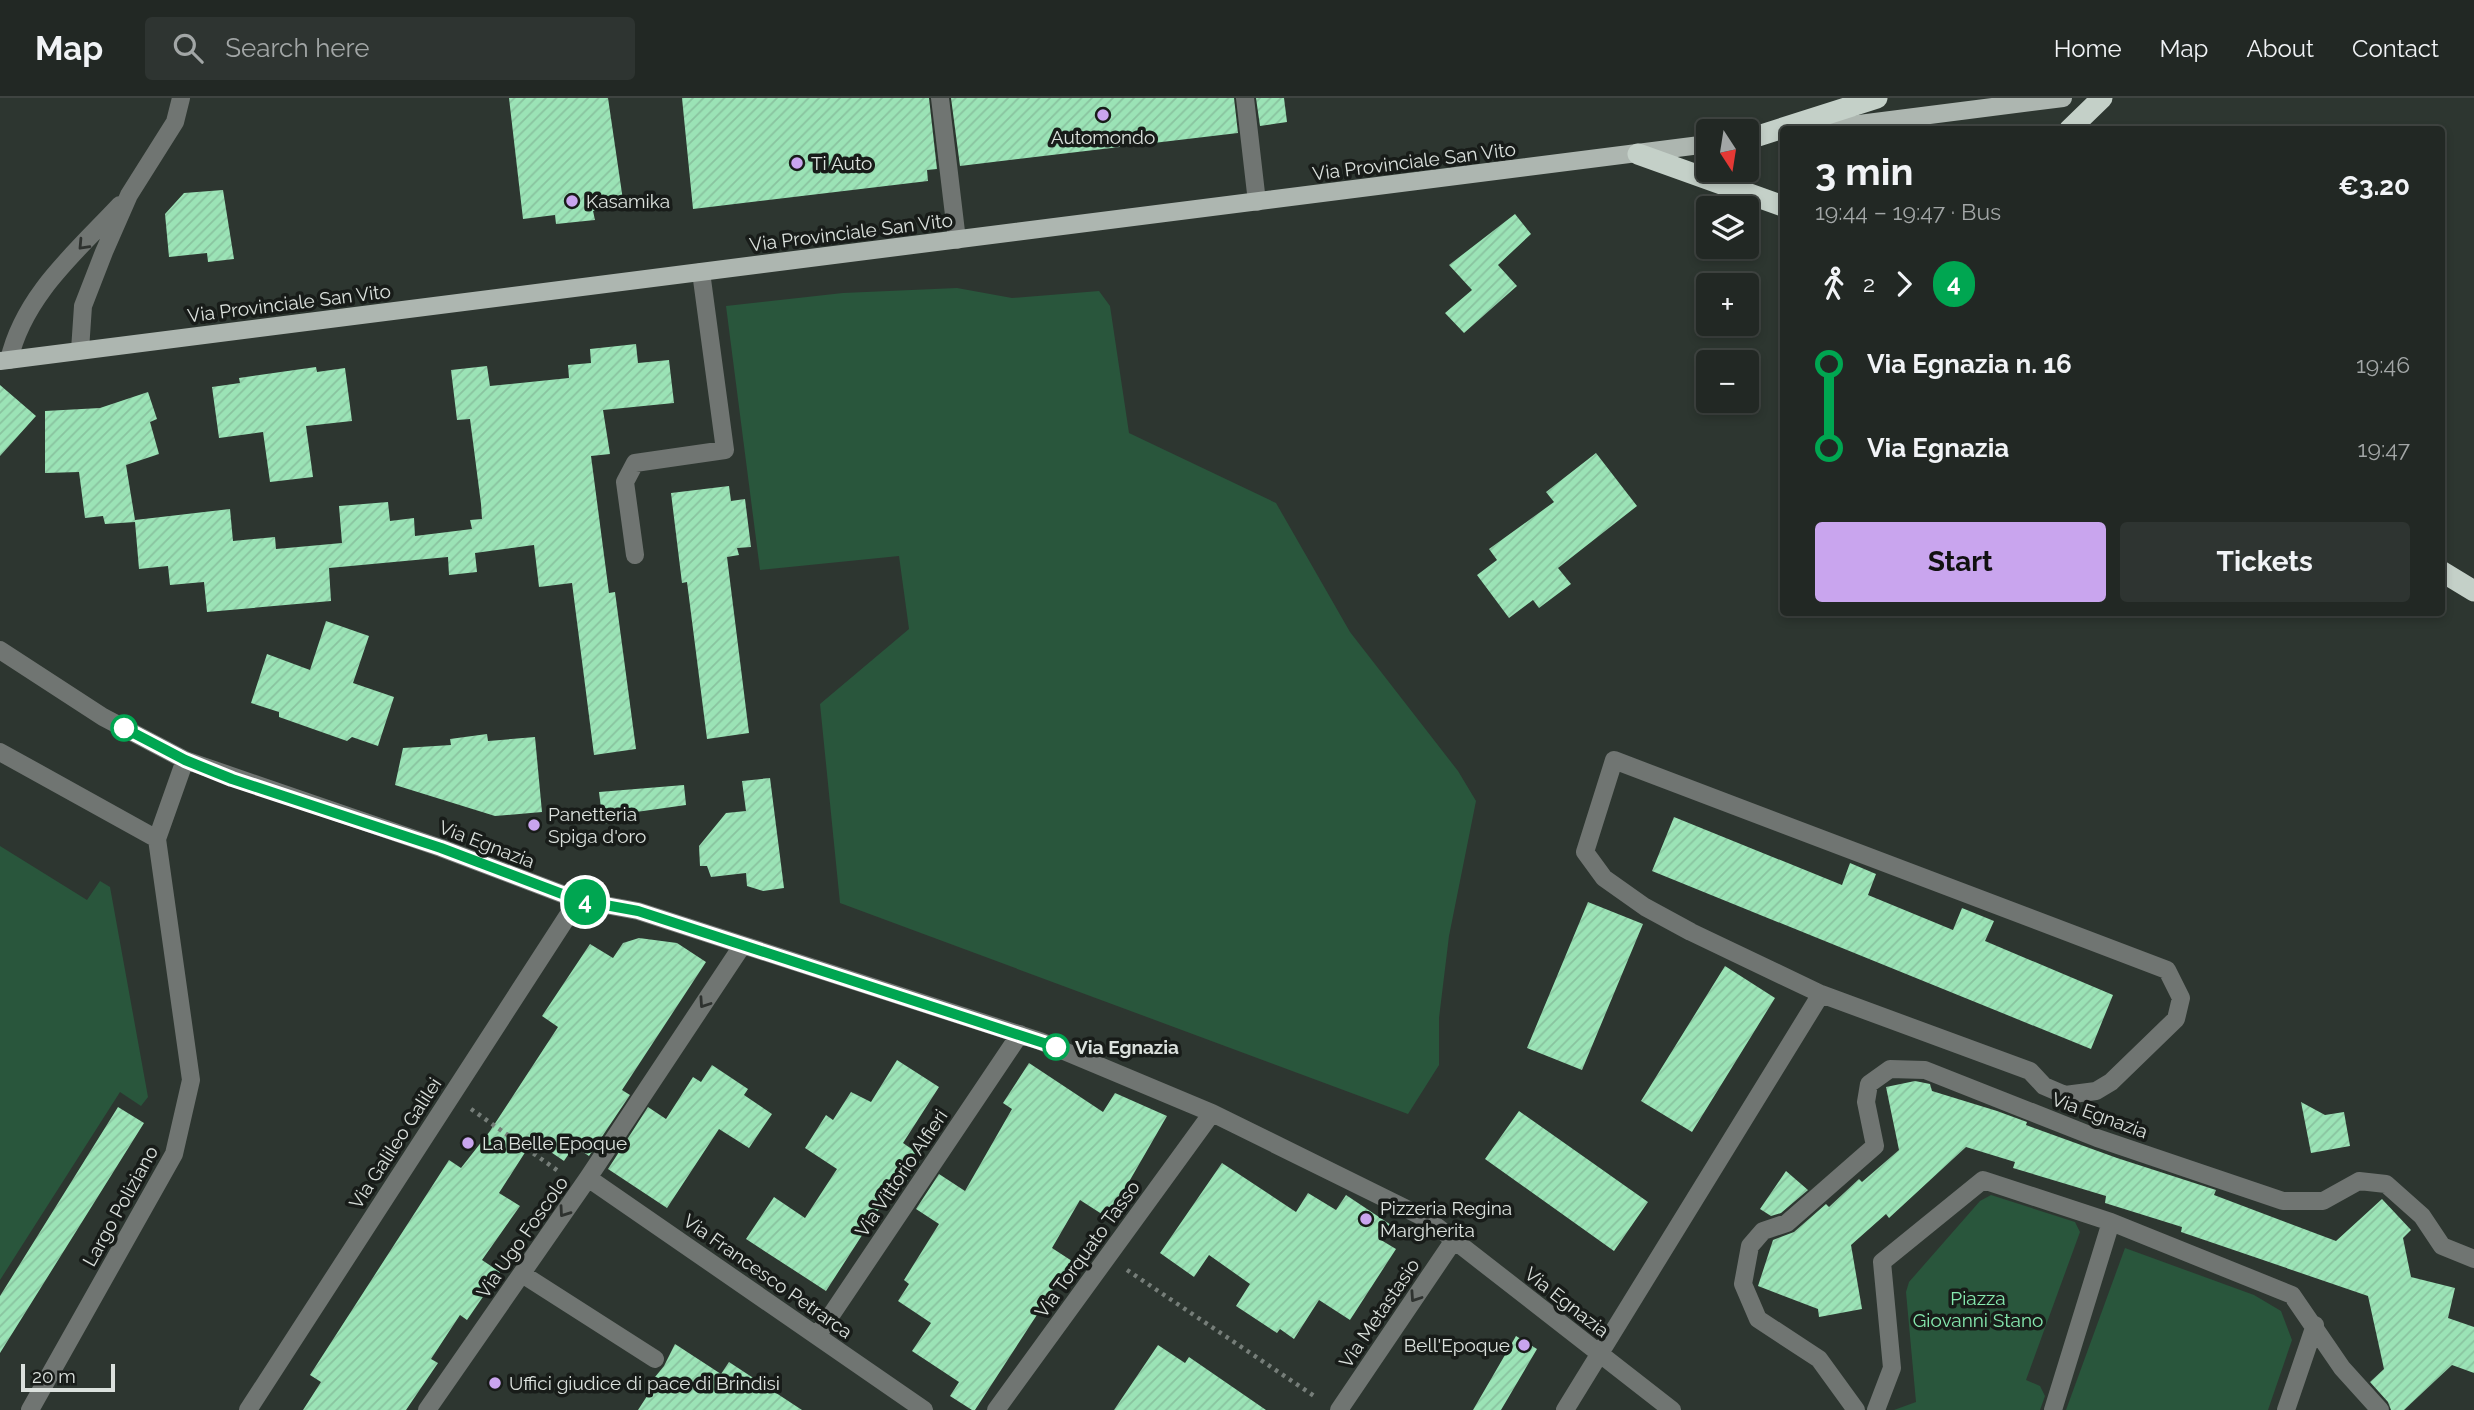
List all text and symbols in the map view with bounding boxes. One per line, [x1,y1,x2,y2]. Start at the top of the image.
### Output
search box [145,17,635,80]
text: Map [35,29,103,68]
icon: search [169,29,207,67]
text: Search here [225,33,370,63]
text: Home [2054,34,2122,63]
text: Map [2160,34,2208,63]
text: About [2246,34,2314,63]
text: Contact [2352,34,2439,63]
marker: Automondo [1095,107,1111,123]
north arrow [1696,119,1759,182]
map controls [1696,119,1759,413]
place label: Automondo [1051,126,1155,148]
street label: Via Provinciale San Vito [1311,138,1517,184]
text: 3 min [1815,149,1913,194]
place label: Ti Auto [811,152,872,174]
marker: Ti Auto [789,155,805,171]
text: €3.20 [2338,171,2410,201]
place label: Kasamika [586,190,670,212]
marker: Kasamika [564,193,580,209]
button: layers [1696,196,1759,259]
text: 19:44 – 19:47 · Bus [1815,198,2001,225]
street label: Via Provinciale San Vito [748,209,954,255]
one-way arrow [78,237,91,250]
icon: walk [1815,265,1853,303]
icon: forward [1885,265,1923,303]
text: 4 [1947,269,1961,298]
text: 2 [1863,270,1875,297]
button: + [1696,273,1759,336]
street label: Via Provinciale San Vito [186,280,392,326]
text: Via Egnazia n. 16 [1867,349,2072,379]
button: − [1696,350,1759,413]
text: 19:46 [2356,351,2410,378]
text: Via Egnazia [1867,433,2009,463]
text: 19:47 [2358,435,2410,462]
button: Start [1815,522,2106,602]
button: Tickets [2120,522,2410,602]
unlabelled marker [111,715,137,741]
place label: Panetteria Spiga d'oro [548,803,646,847]
street label: Via Egnazia [436,816,538,872]
marker: Panetteria Spiga d'oro [526,817,542,833]
line badge: 4 [562,879,608,925]
text: 4 [578,887,592,916]
one-way arrow [700,995,713,1008]
marker: Via Egnazia [1043,1034,1069,1060]
place label: Via Egnazia [1075,1036,1179,1058]
street label: Via Galileo Galilei [344,1073,446,1213]
street label: Via Egnazia [2049,1087,2151,1143]
street label: Via Vittorio Alfieri [850,1105,952,1241]
place label: La Belle Epoque [482,1132,627,1154]
marker: La Belle Epoque [460,1135,476,1151]
street label: Largo Poliziano [78,1142,162,1270]
street label: Via Ugo Foscolo [472,1172,572,1302]
street label: Via Torquato Tasso [1030,1176,1144,1322]
place label: Pizzeria Regina Margherita [1380,1197,1512,1241]
one-way arrow [560,1204,572,1217]
street label: Via Francesco Petrarca [679,1209,857,1343]
marker: Pizzeria Regina Margherita [1358,1211,1374,1227]
street label: Via Metastasio [1334,1254,1424,1372]
street label: Via Egnazia [1521,1262,1613,1342]
park label: Piazza Giovanni Stano [1913,1287,2043,1331]
one-way arrow [1411,1289,1424,1302]
place label: Bell'Epoque [1404,1334,1510,1356]
marker: Bell'Epoque [1516,1337,1532,1353]
scale bar [21,1361,116,1393]
text: 20 m [32,1365,76,1387]
place label: Uffici giudice di pace di Brindisi [509,1372,780,1394]
marker: Uffici giudice di pace di Brindisi [487,1375,503,1391]

